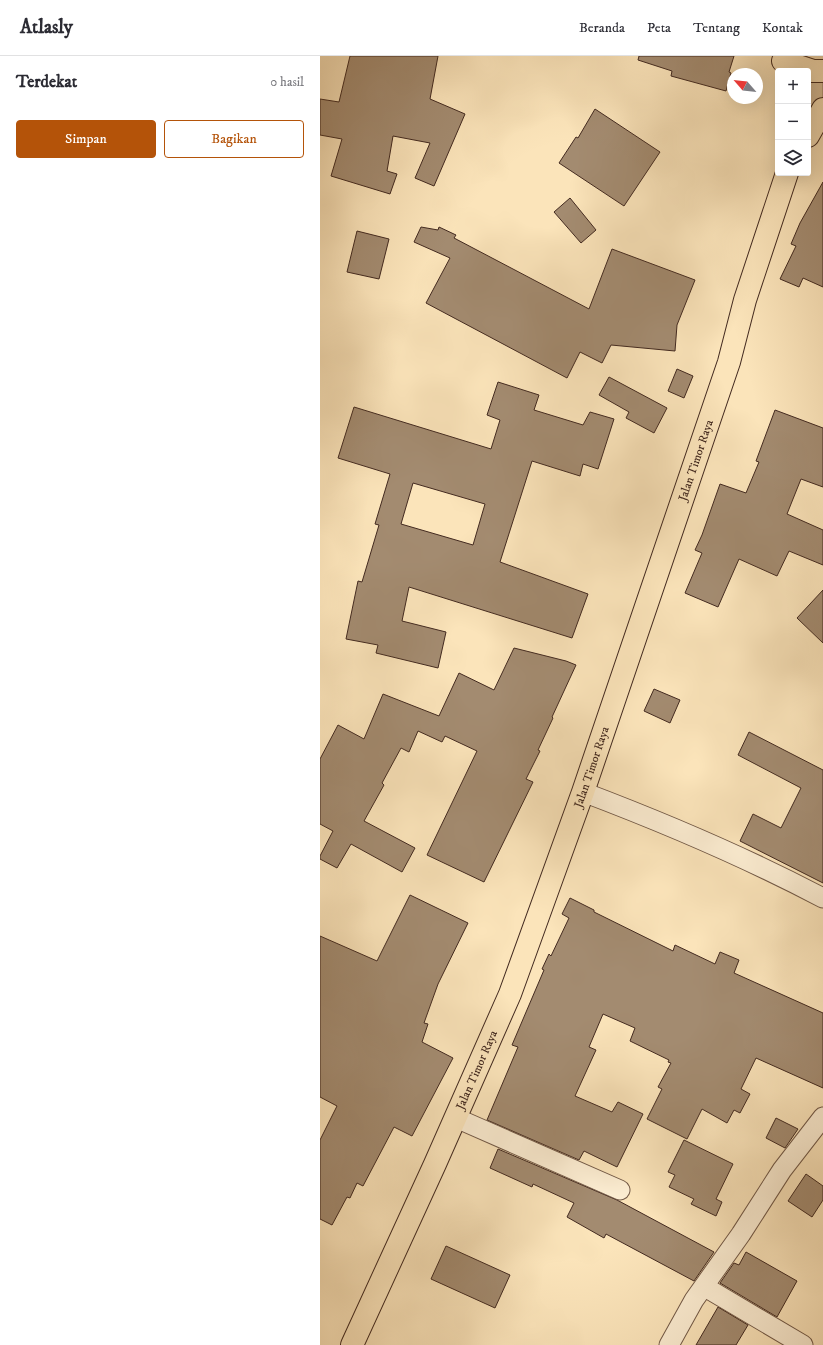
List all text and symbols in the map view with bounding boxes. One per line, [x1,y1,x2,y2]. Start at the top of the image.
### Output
text: Atlasly [20,16,73,39]
text: Beranda [579,19,625,37]
text: Peta [647,19,671,37]
text: Tentang [693,19,740,37]
text: Kontak [762,19,803,37]
north arrow [727,68,763,104]
map controls [775,68,811,176]
button: + [775,68,811,104]
text: Terdekat [16,71,77,93]
text: 0 hasil [270,74,304,90]
button: − [775,104,811,140]
button: Simpan [16,120,156,158]
button: Bagikan [164,120,304,158]
button: layers [775,140,811,176]
street label: Jalan Timor Raya [675,417,717,504]
street label: Jalan Timor Raya [571,724,613,811]
street label: Jalan Timor Raya [453,1027,501,1113]

